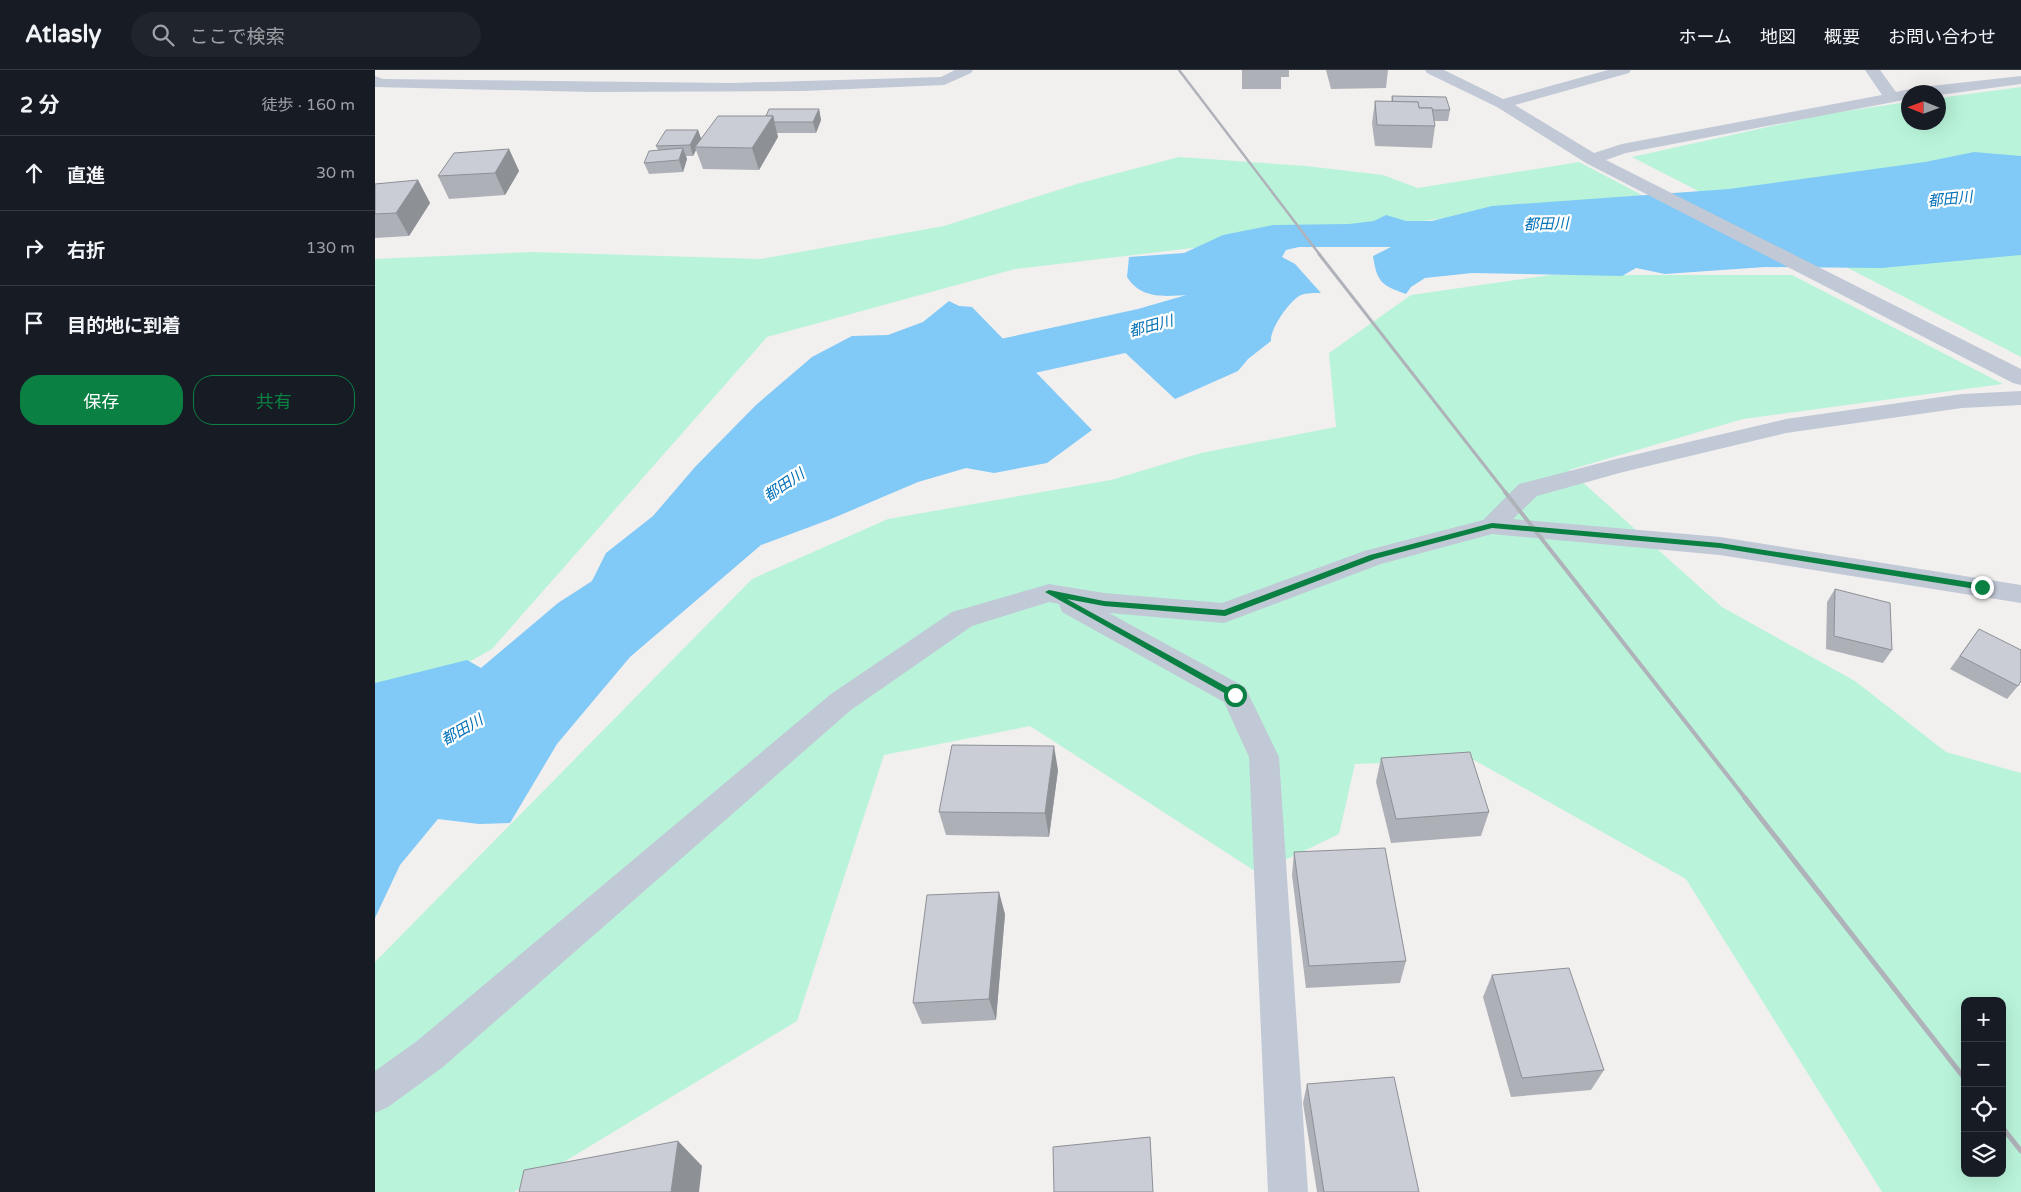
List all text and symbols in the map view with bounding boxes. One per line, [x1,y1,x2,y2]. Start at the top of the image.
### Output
search box [131,12,481,57]
text: Atlasly [25,20,101,49]
icon: search [149,21,177,49]
text: ここで検索 [189,26,284,48]
text: ホーム [1679,26,1732,48]
text: 地図 [1760,26,1796,48]
text: 概要 [1824,26,1860,48]
text: お問い合わせ [1888,26,1996,48]
north arrow [1901,85,1946,130]
text: 2 分 [20,93,60,118]
text: 徒歩 · 160 m [262,95,355,115]
icon: ahead [20,159,48,187]
text: 30 m [316,163,355,183]
text: 直進 [67,165,105,187]
water label: 都田川 [1927,187,1975,210]
water label: 都田川 [1523,214,1571,234]
icon: right [20,234,48,262]
text: 130 m [306,238,355,258]
text: 右折 [67,240,105,262]
icon: arrive [20,309,48,337]
water label: 都田川 [1127,311,1177,341]
text: 目的地に到着 [67,315,181,337]
button: 保存 [20,375,183,425]
button: 共有 [193,375,355,425]
water label: 都田川 [760,464,809,505]
route end [1971,576,1994,599]
route start [1224,684,1247,707]
water label: 都田川 [438,710,488,749]
map controls [1961,997,2006,1177]
button: + [1961,997,2006,1042]
button: − [1961,1042,2006,1087]
button: locate [1961,1087,2006,1132]
button: layers [1961,1132,2006,1177]

